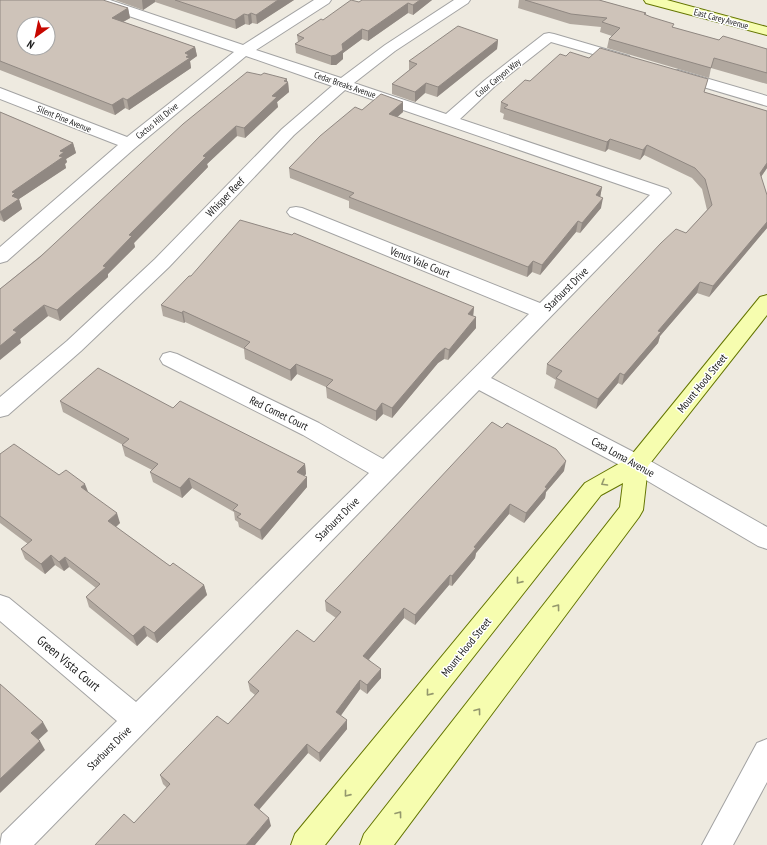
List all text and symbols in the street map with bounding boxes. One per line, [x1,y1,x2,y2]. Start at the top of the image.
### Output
street label: East Carey Avenue [693,6,750,31]
north arrow [16,16,56,56]
text: N [24,37,37,52]
street label: Color Canyon Way [473,56,523,99]
street label: Cedar Breaks Avenue [313,69,378,100]
street label: Cactus Hill Drive [133,100,180,141]
street label: Silent Pine Avenue [35,103,93,135]
street label: Whisper Reef [203,173,248,220]
street label: Venus Vale Court [387,243,452,280]
street label: Starburst Drive [541,264,591,314]
street label: Mount Hood Street [674,351,730,415]
street label: Red Comet Court [247,393,311,433]
street label: Casa Loma Avenue [589,434,657,480]
one-way arrow [601,479,608,486]
street label: Starburst Drive [312,494,362,544]
one-way arrow [517,576,524,583]
one-way arrow [552,605,559,612]
street label: Mount Hood Street [438,615,494,679]
street label: Green Vista Court [33,632,104,695]
one-way arrow [426,688,433,696]
one-way arrow [473,708,480,715]
street label: Starburst Drive [84,723,134,773]
one-way arrow [345,790,352,797]
one-way arrow [394,811,402,818]

